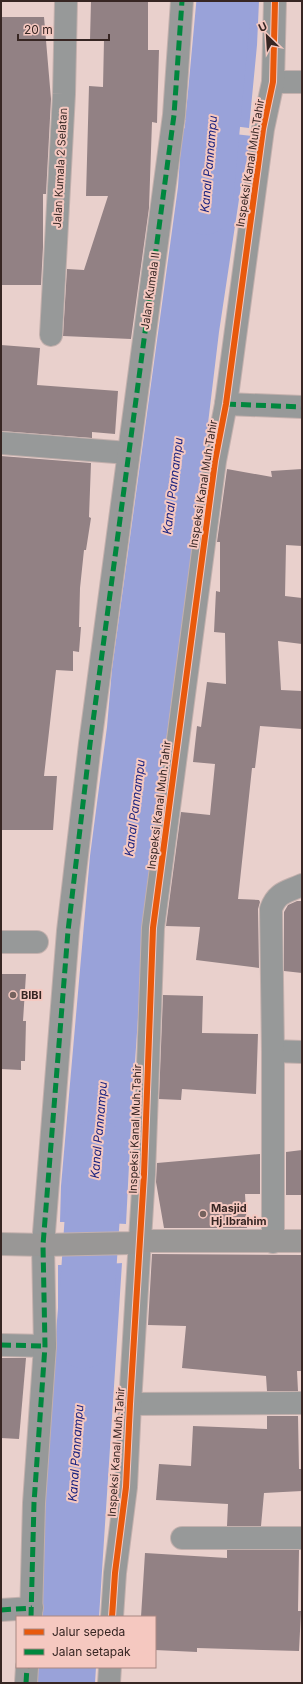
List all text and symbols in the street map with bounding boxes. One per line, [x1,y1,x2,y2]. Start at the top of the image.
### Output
scale bar [18,16,109,42]
north arrow [247,16,287,56]
text: U [256,19,269,35]
text: 20 m [24,22,53,37]
street label: Inspeksi Kanal Muh.Tahir [233,98,267,228]
street label: Jalan Kumala 2 Selatan [50,107,70,229]
water label: Kanal Pannampu [197,115,220,213]
street label: Jalan Kumala II [138,251,162,331]
street label: Inspeksi Kanal Muh.Tahir [186,419,220,549]
water label: Kanal Pannampu [159,437,186,535]
street label: Inspeksi Kanal Muh.Tahir [144,740,174,870]
water label: Kanal Pannampu [121,759,148,857]
place label: BIBI [21,988,42,1002]
marker: BIBI [8,990,18,1000]
street label: Inspeksi Kanal Muh.Tahir [126,1064,144,1194]
water label: Kanal Pannampu [87,1081,110,1179]
place label: Masjid Hj.Ibrahim [211,1201,266,1228]
marker: Masjid Hj.Ibrahim [198,1209,208,1219]
street label: Inspeksi Kanal Muh.Tahir [104,1387,128,1517]
water label: Kanal Pannampu [65,1404,86,1502]
legend [16,1616,156,1668]
text: Jalur sepeda [52,1624,125,1639]
text: Jalan setapak [52,1644,131,1659]

